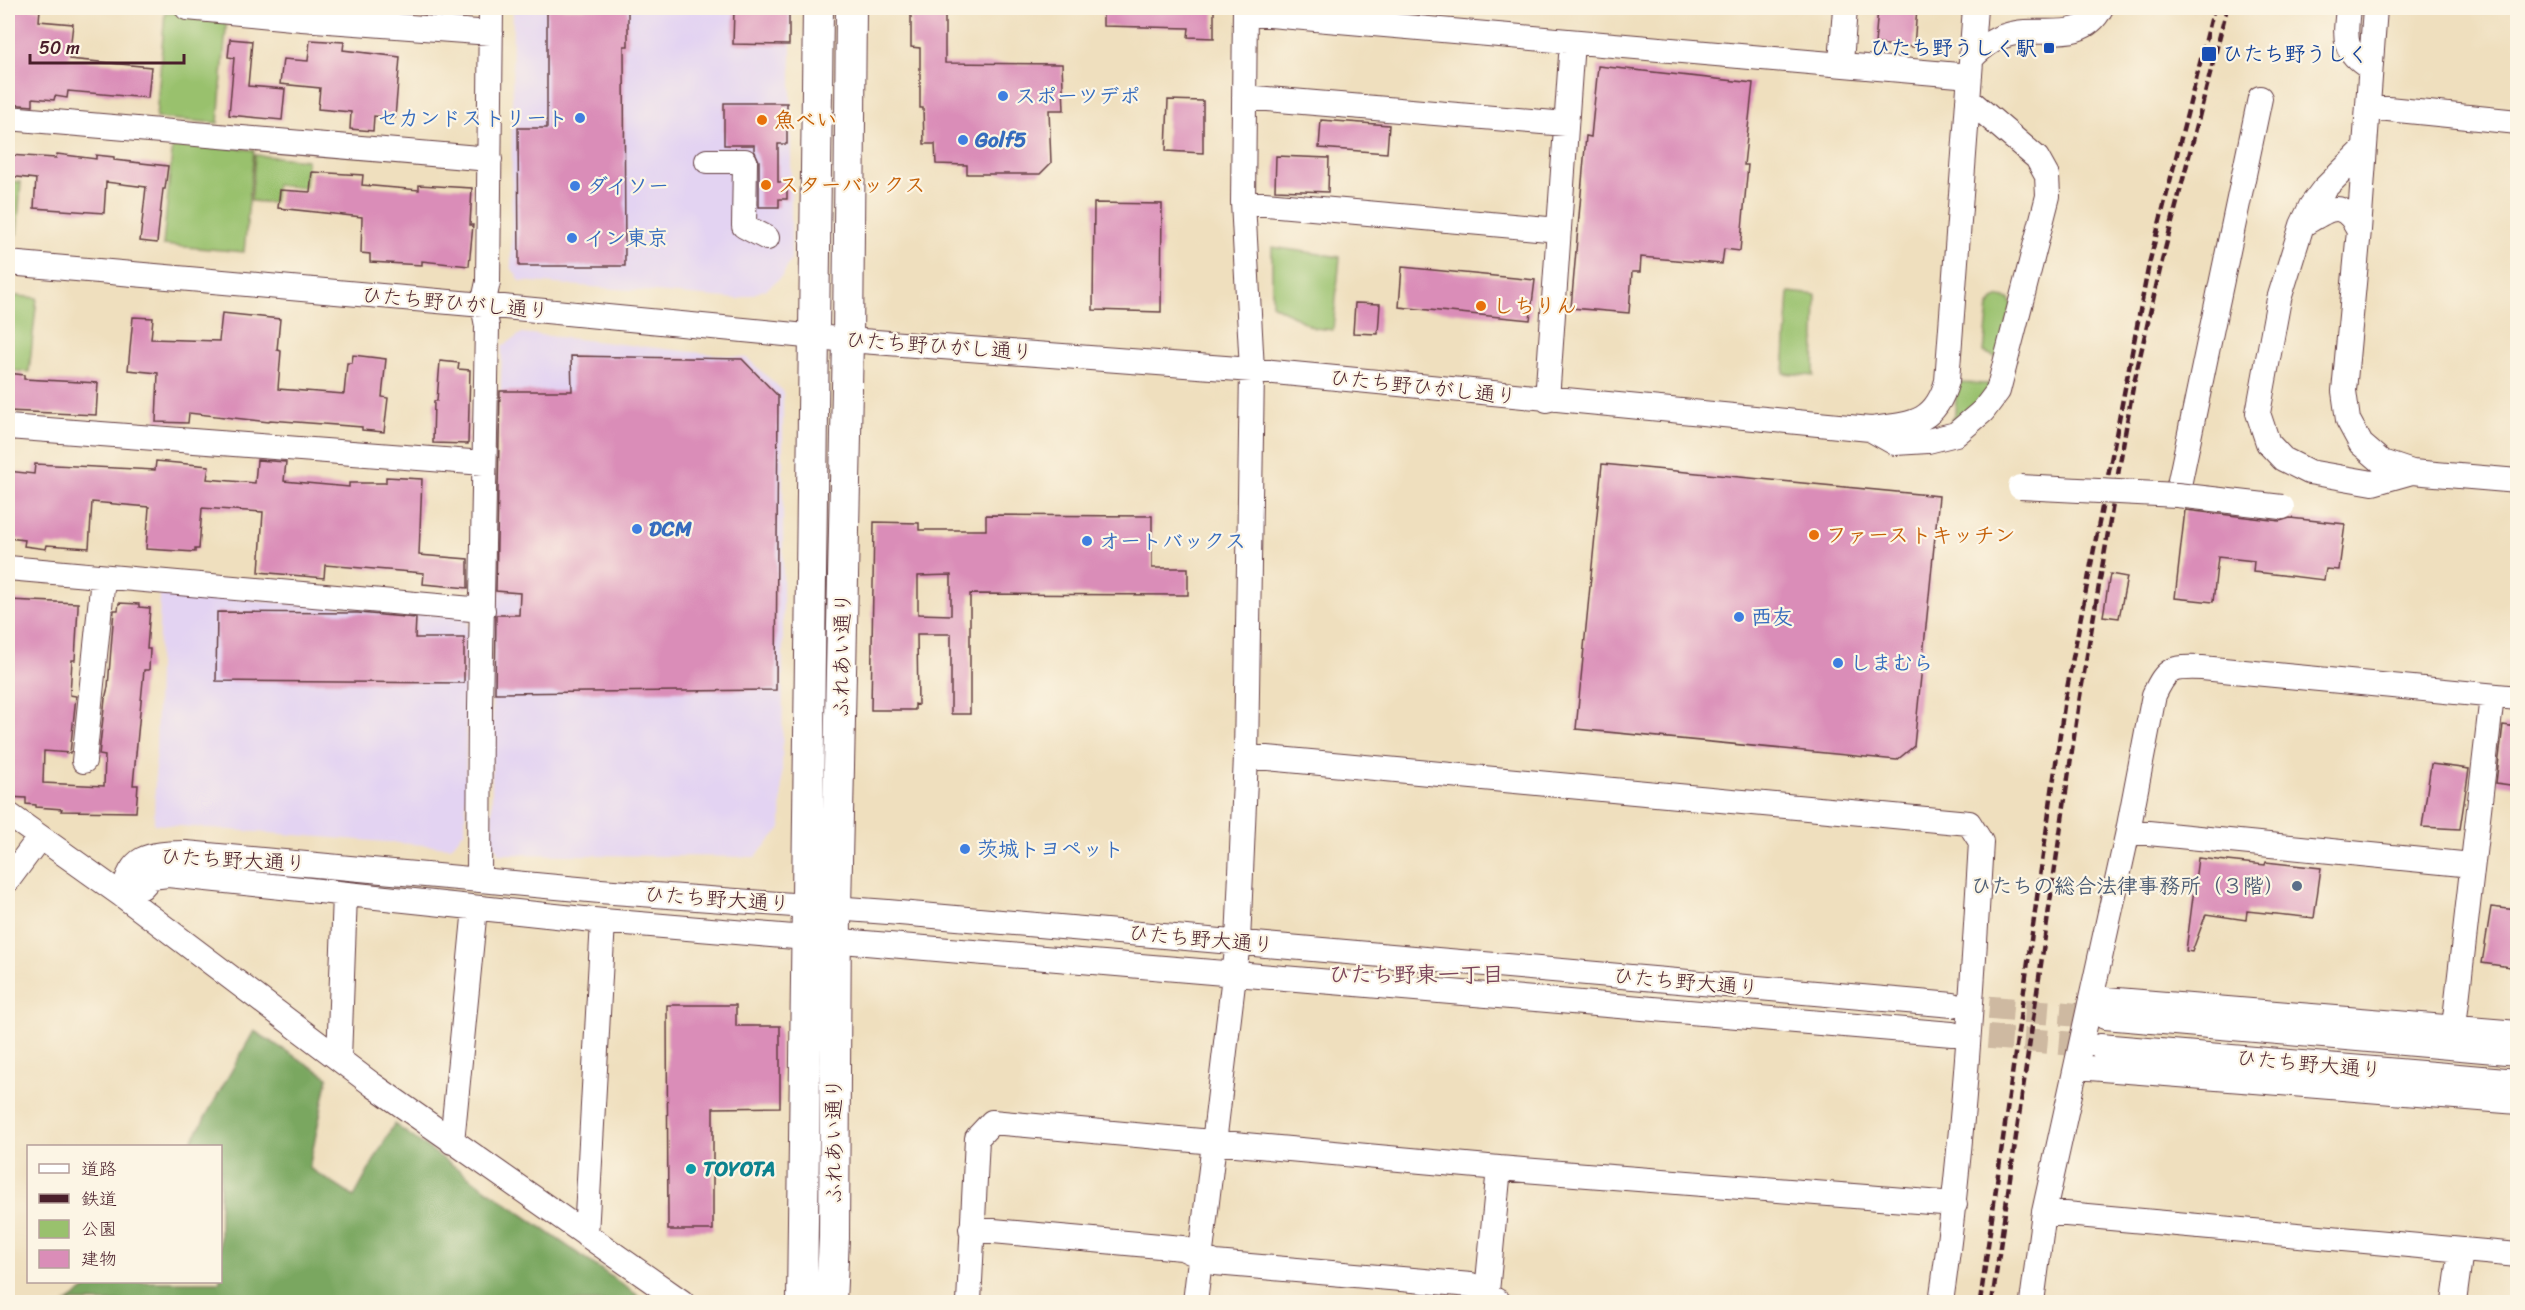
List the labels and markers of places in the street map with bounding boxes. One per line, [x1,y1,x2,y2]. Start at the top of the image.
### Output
place label: ひたち野うしく駅 [1869,29,2037,67]
place label: ひたち野うしく [2222,35,2369,73]
marker: ひたち野うしく駅 [2042,41,2056,55]
marker: ひたち野うしく [2200,45,2218,63]
place label: スポーツデポ [1015,77,1141,115]
marker: スポーツデポ [996,89,1010,103]
place label: セカンドストリート [377,99,568,137]
place label: 魚べい [774,101,837,139]
marker: セカンドストリート [573,111,587,125]
marker: 魚べい [755,113,769,127]
place label: Golf5 [974,121,1027,159]
marker: Golf5 [956,133,970,147]
place label: スターバックス [778,166,925,204]
place label: ダイソー [587,167,669,205]
marker: スターバックス [759,178,773,192]
marker: ダイソー [568,179,582,193]
place label: イン東京 [584,219,668,257]
marker: イン東京 [565,231,579,245]
place label: しちりん [1493,287,1577,325]
marker: しちりん [1474,299,1488,313]
place label: DCM [649,510,692,548]
place label: ファーストキッチン [1826,516,2015,554]
marker: DCM [630,522,644,536]
place label: オートバックス [1099,522,1246,560]
marker: ファーストキッチン [1807,528,1821,542]
marker: オートバックス [1080,534,1094,548]
place label: 西友 [1751,598,1793,636]
marker: 西友 [1732,610,1746,624]
place label: しまむら [1850,644,1934,682]
marker: しまむら [1831,656,1845,670]
place label: 茨城トヨペット [977,830,1124,868]
marker: 茨城トヨペット [958,842,972,856]
place label: ひたちの総合法律事務所（３階） [1970,867,2285,905]
marker: ひたちの総合法律事務所（３階） [2290,879,2304,893]
place label: TOYOTA [703,1150,775,1188]
marker: TOYOTA [684,1162,698,1176]

